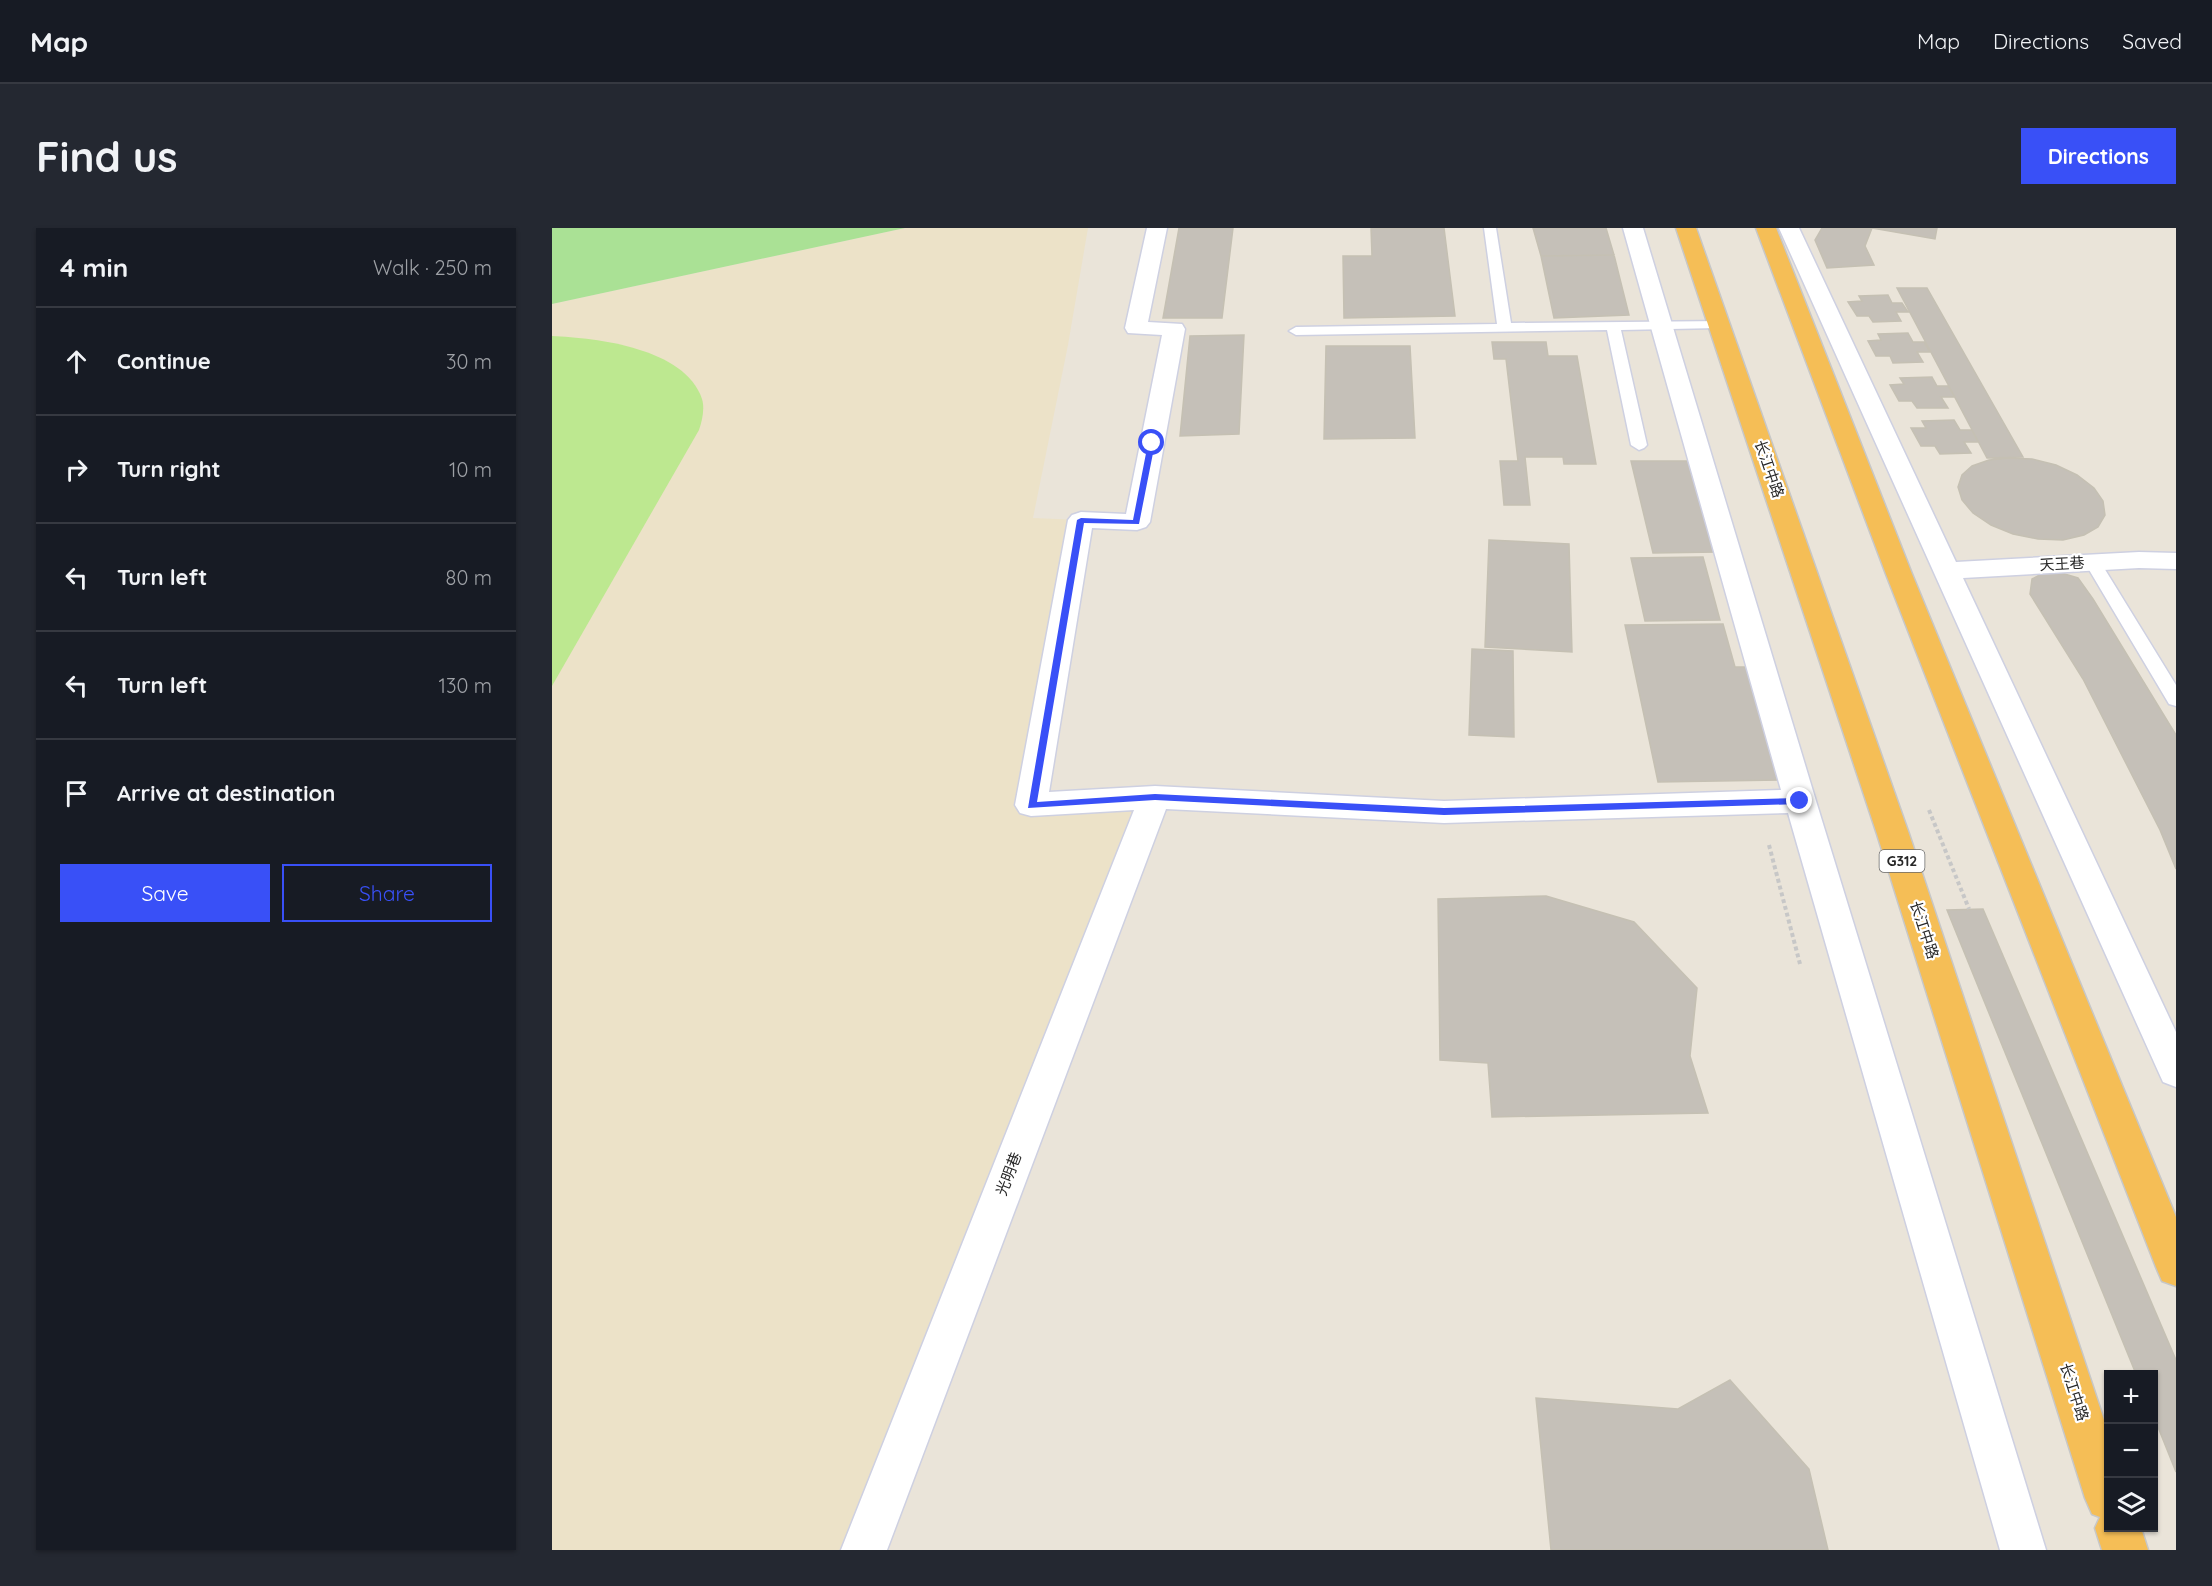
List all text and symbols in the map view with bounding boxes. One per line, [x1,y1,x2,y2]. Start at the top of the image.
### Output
text: Map [30,24,88,59]
text: Map [1917,28,1960,54]
text: Directions [1993,28,2089,54]
text: Saved [2122,28,2182,54]
button: Directions [2021,128,2176,184]
text: Find us [36,130,178,183]
text: 4 min [60,251,128,284]
text: Walk · 250 m [373,255,492,280]
icon: ahead [60,345,93,378]
text: Continue [117,347,211,375]
text: 30 m [446,349,492,374]
route start [1138,429,1164,455]
street label: 长江中路 [1751,437,1788,500]
icon: right [60,453,93,486]
text: Turn right [117,455,221,483]
text: 10 m [449,457,492,482]
street label: 天王巷 [2039,553,2085,574]
icon: left [60,561,93,594]
text: Turn left [117,563,207,591]
text: 80 m [446,565,492,590]
icon: left [60,669,93,702]
text: Turn left [117,671,207,699]
text: 130 m [439,673,492,698]
icon: arrive [60,777,93,810]
text: Arrive at destination [117,779,335,807]
route end [1786,787,1812,813]
road number: G312 [1880,850,1924,872]
button: Save [60,864,270,922]
button: Share [282,864,492,922]
street label: 长江中路 [1906,898,1943,961]
street label: 光明巷 [992,1149,1025,1198]
street label: 长江中路 [2056,1360,2093,1423]
map controls [2104,1370,2158,1532]
button: + [2104,1370,2158,1424]
button: − [2104,1424,2158,1478]
button: layers [2104,1478,2158,1532]

